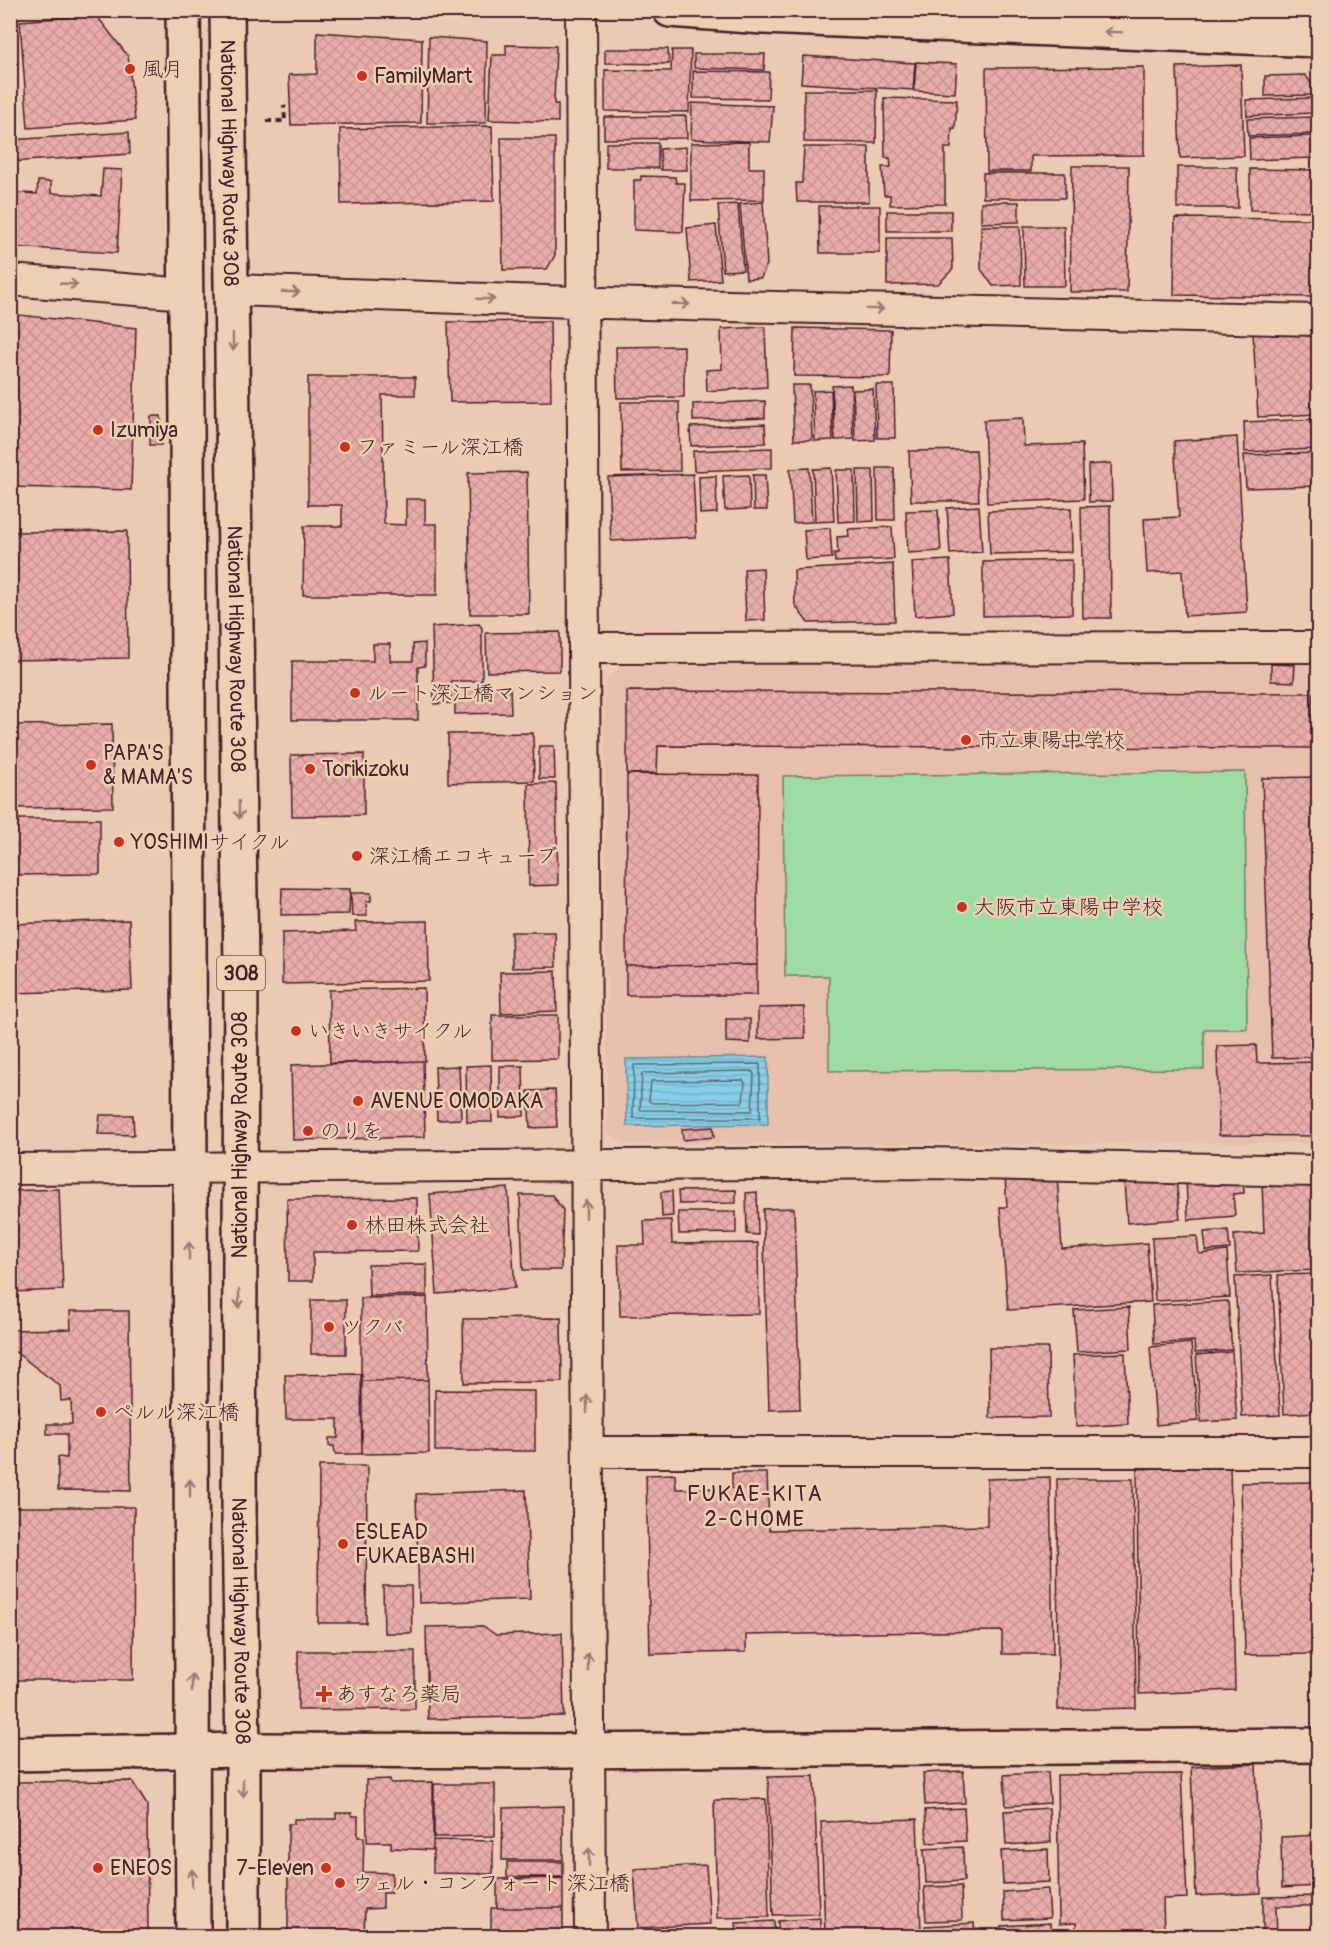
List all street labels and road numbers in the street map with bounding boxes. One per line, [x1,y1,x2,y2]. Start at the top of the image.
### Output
street label: National Highway Route 308 [214,39,245,287]
street label: National Highway Route 308 [221,525,252,773]
road number: 308 [217,956,265,990]
street label: National Highway Route 308 [227,1012,254,1258]
street label: National Highway Route 308 [225,1497,256,1745]

